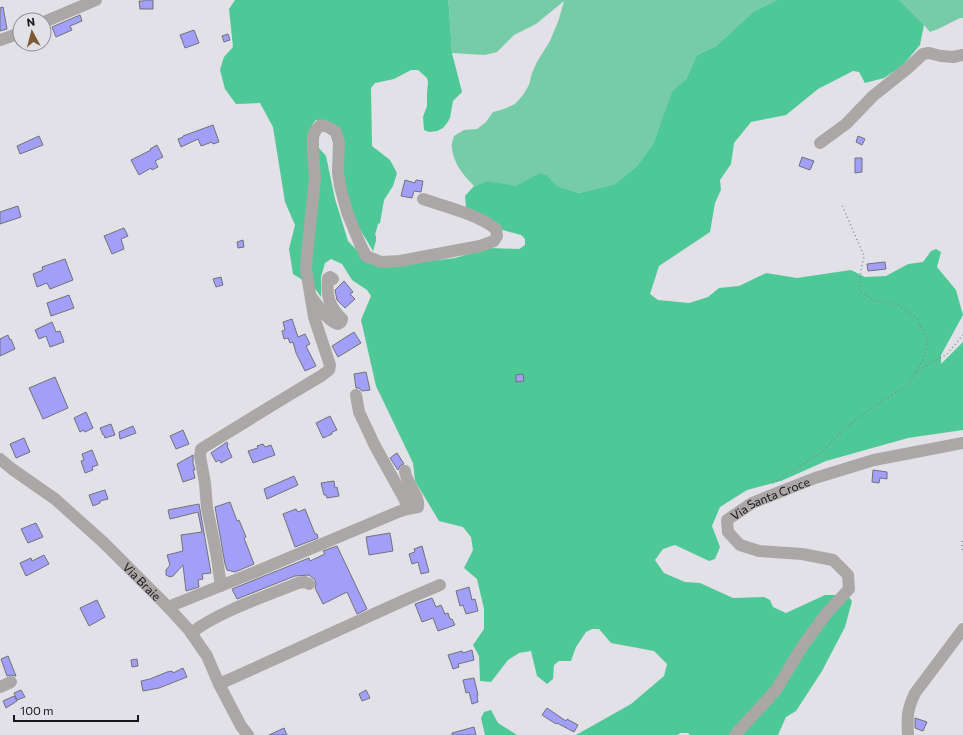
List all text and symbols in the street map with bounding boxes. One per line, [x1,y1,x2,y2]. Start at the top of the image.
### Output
north arrow [12,12,52,52]
text: N [26,15,36,29]
street label: Via Santa Croce [728,474,812,523]
street label: Via Braie [120,559,164,603]
scale bar [14,697,138,723]
text: 100 m [20,703,54,717]

